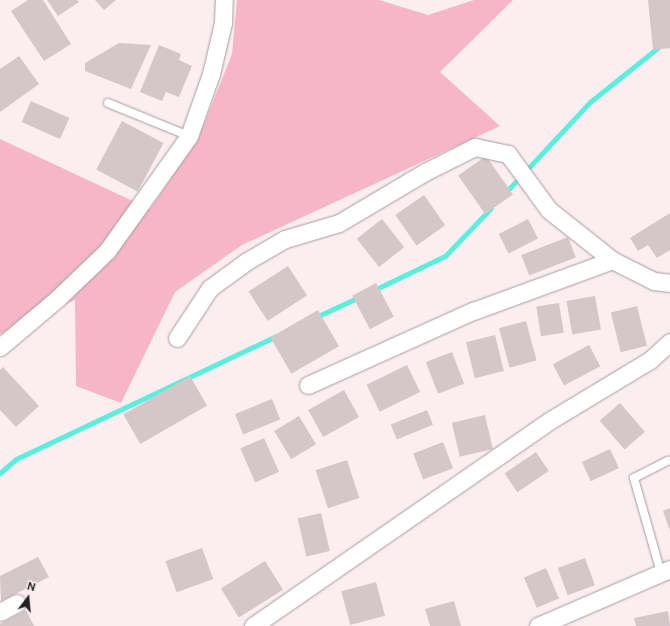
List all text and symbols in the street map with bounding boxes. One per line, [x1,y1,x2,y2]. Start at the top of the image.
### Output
north arrow [8,578,48,618]
text: N [26,580,37,593]

